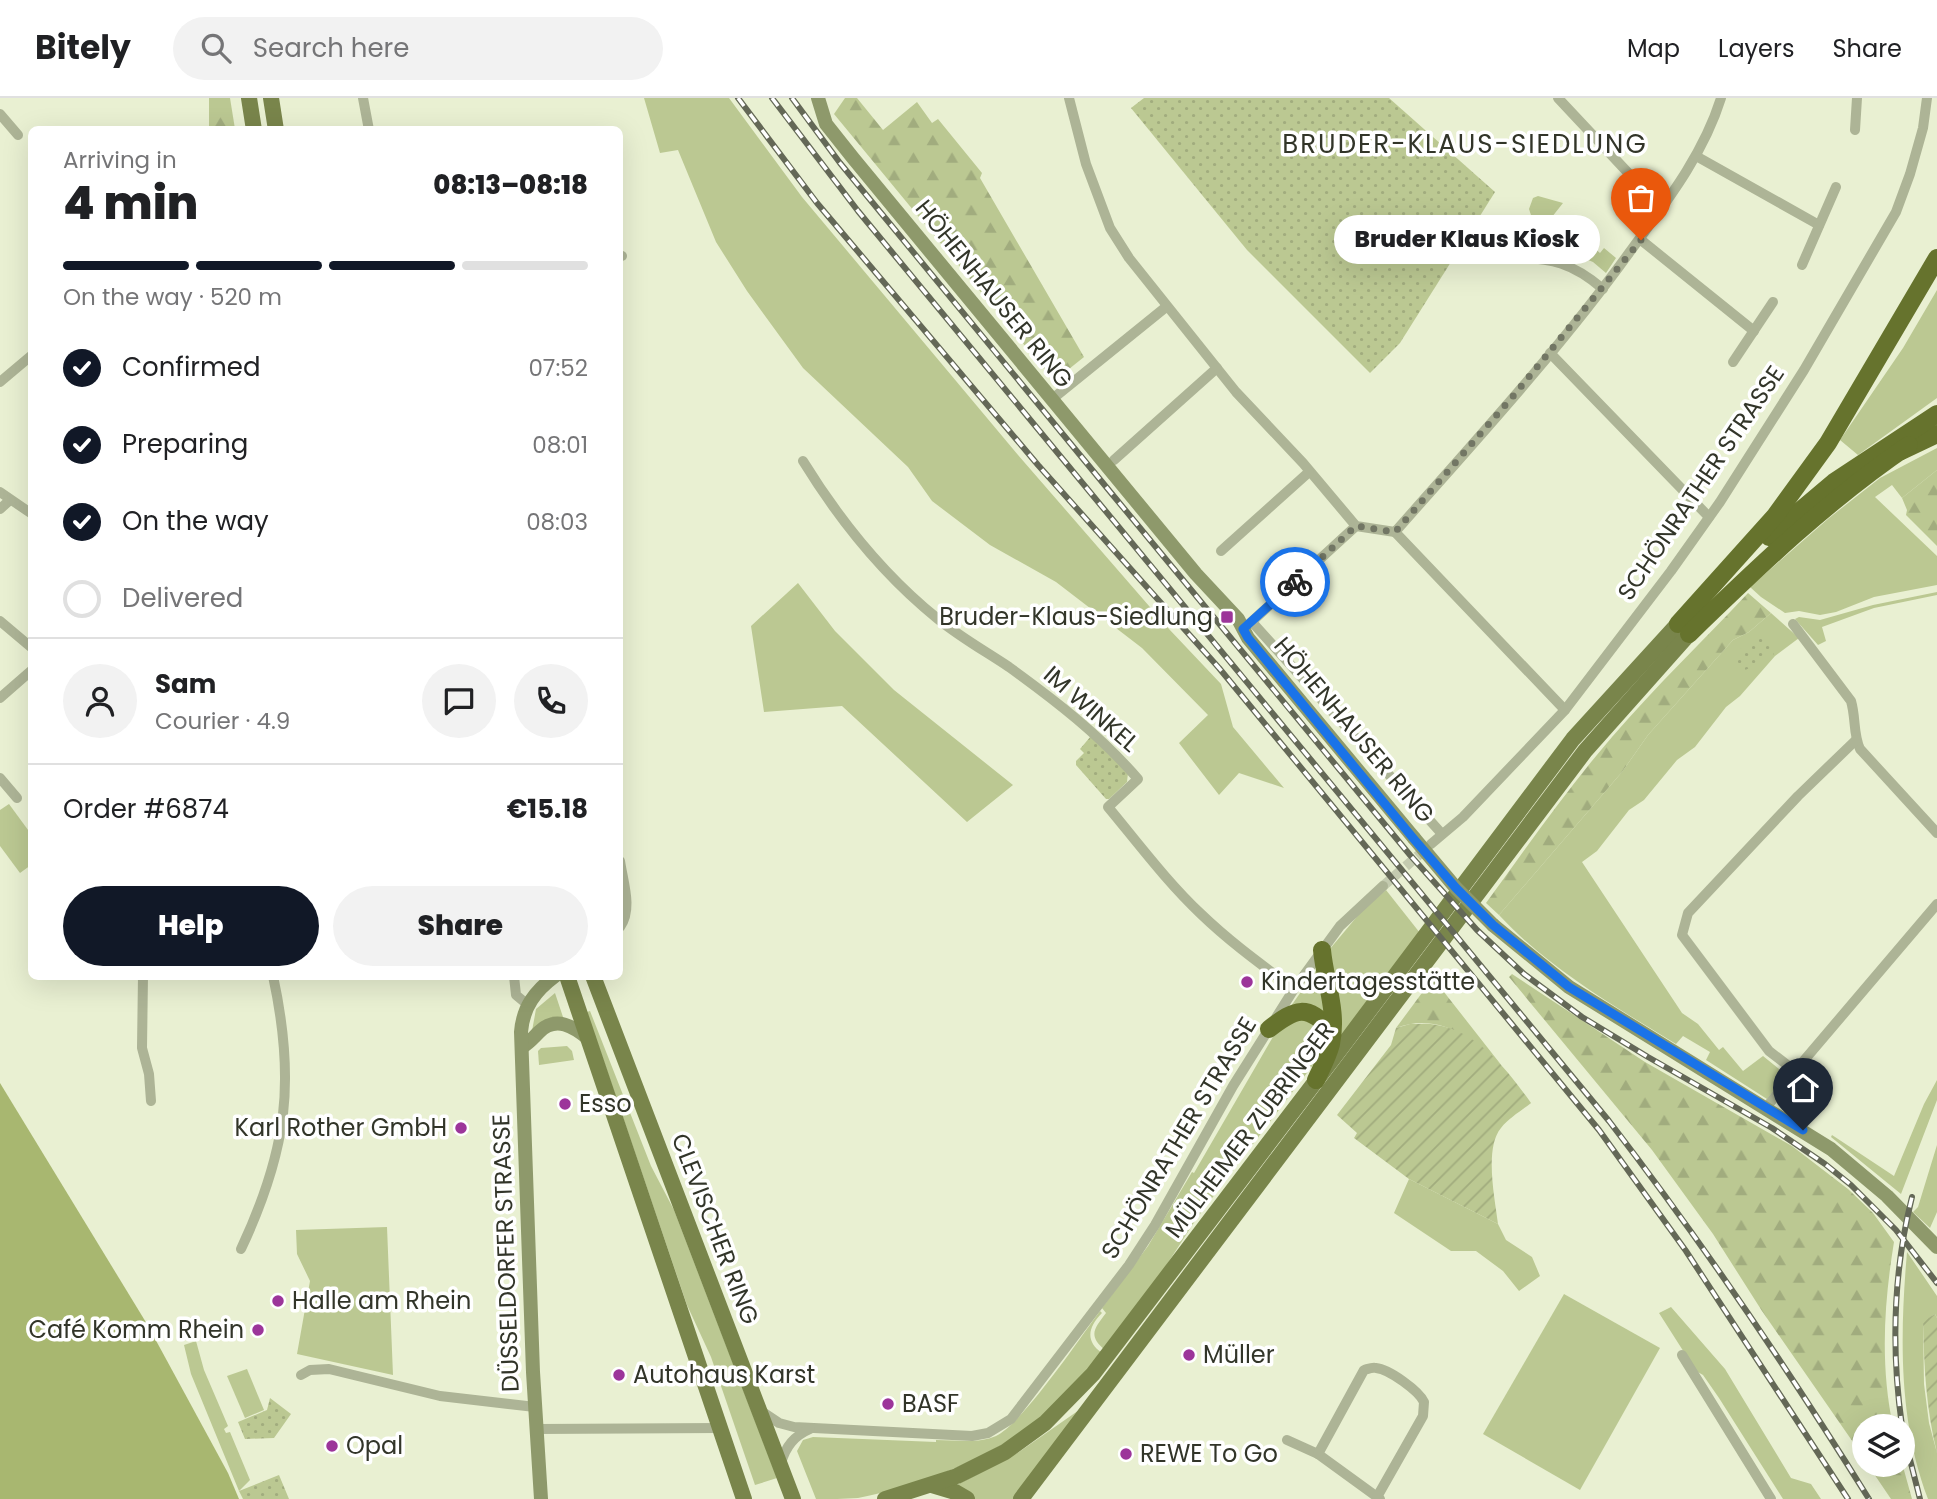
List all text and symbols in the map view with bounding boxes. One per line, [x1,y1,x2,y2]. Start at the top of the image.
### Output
search box [173,17,663,80]
text: Bitely [35,24,131,71]
icon: search [197,29,235,67]
text: Search here [253,30,409,66]
text: Map [1627,32,1680,65]
text: Layers [1718,32,1794,65]
text: Share [1832,32,1902,65]
district label: BRUDER-KLAUS-SIEDLUNG [1282,126,1648,162]
text: Arriving in [63,144,177,176]
text: 08:13–08:18 [433,167,588,203]
pin [1611,168,1671,240]
text: 4 min [63,171,198,235]
icon: bag [1622,179,1660,217]
street label: HÖHENHAUSER RING [908,192,1081,395]
callout: Bruder Klaus Kiosk [1333,216,1599,264]
text: Bruder Klaus Kiosk [1355,223,1580,255]
text: On the way · 520 m [63,281,282,313]
icon: check [63,349,101,387]
text: Confirmed [122,349,260,385]
text: 07:52 [528,352,588,384]
street label: SCHÖNRATHER STRASSE [1609,359,1792,607]
icon: check [63,426,101,464]
text: Preparing [122,426,248,462]
text: 08:01 [532,429,588,461]
icon: check [63,503,101,541]
text: On the way [122,503,269,539]
text: 08:03 [526,506,588,538]
courier [1260,547,1330,617]
icon: bike [1276,563,1314,601]
text: Delivered [122,580,243,616]
place label: Bruder-Klaus-Siedlung [939,600,1213,633]
marker: Bruder-Klaus-Siedlung [1219,609,1235,625]
street label: HÖHENHAUSER RING [1267,630,1442,830]
street label: IM WINKEL [1037,658,1146,759]
button: person [63,664,137,738]
button: chat [422,664,496,738]
button: phone [514,664,588,738]
text: Sam [155,666,216,702]
text: Courier · 4.9 [155,705,290,737]
text: Order #6874 [63,791,229,827]
text: €15.18 [507,791,588,827]
button: Help [63,886,319,966]
button: Share [333,886,588,966]
place label: Kindertagesstätte [1261,965,1475,998]
marker: Kindertagesstätte [1239,974,1255,990]
street label: SCHÖNRATHER STRASSE [1093,1011,1264,1265]
street label: MÜLHEIMER ZUBRINGER [1157,1015,1342,1245]
pin [1773,1058,1833,1130]
icon: home [1784,1069,1822,1107]
place label: Esso [579,1087,632,1120]
marker: Esso [557,1096,573,1112]
place label: Karl Rother GmbH [235,1111,447,1144]
street label: DÜSSELDORFER STRASSE [484,1113,527,1393]
marker: Karl Rother GmbH [453,1120,469,1136]
street label: CLEVISCHER RING [664,1129,767,1329]
place label: Halle am Rhein [292,1284,471,1317]
marker: Halle am Rhein [270,1293,286,1309]
place label: Café Komm Rhein [28,1313,244,1346]
marker: Café Komm Rhein [250,1322,266,1338]
place label: Müller [1203,1338,1275,1371]
marker: Müller [1181,1347,1197,1363]
place label: Autohaus Karst [633,1358,815,1391]
marker: Autohaus Karst [611,1367,627,1383]
place label: BASF [902,1387,959,1420]
marker: BASF [880,1396,896,1412]
map controls [1852,1414,1915,1477]
button: layers [1852,1414,1915,1477]
place label: Opal [346,1429,403,1462]
place label: REWE To Go [1140,1437,1278,1470]
marker: Opal [324,1438,340,1454]
marker: REWE To Go [1118,1446,1134,1462]

